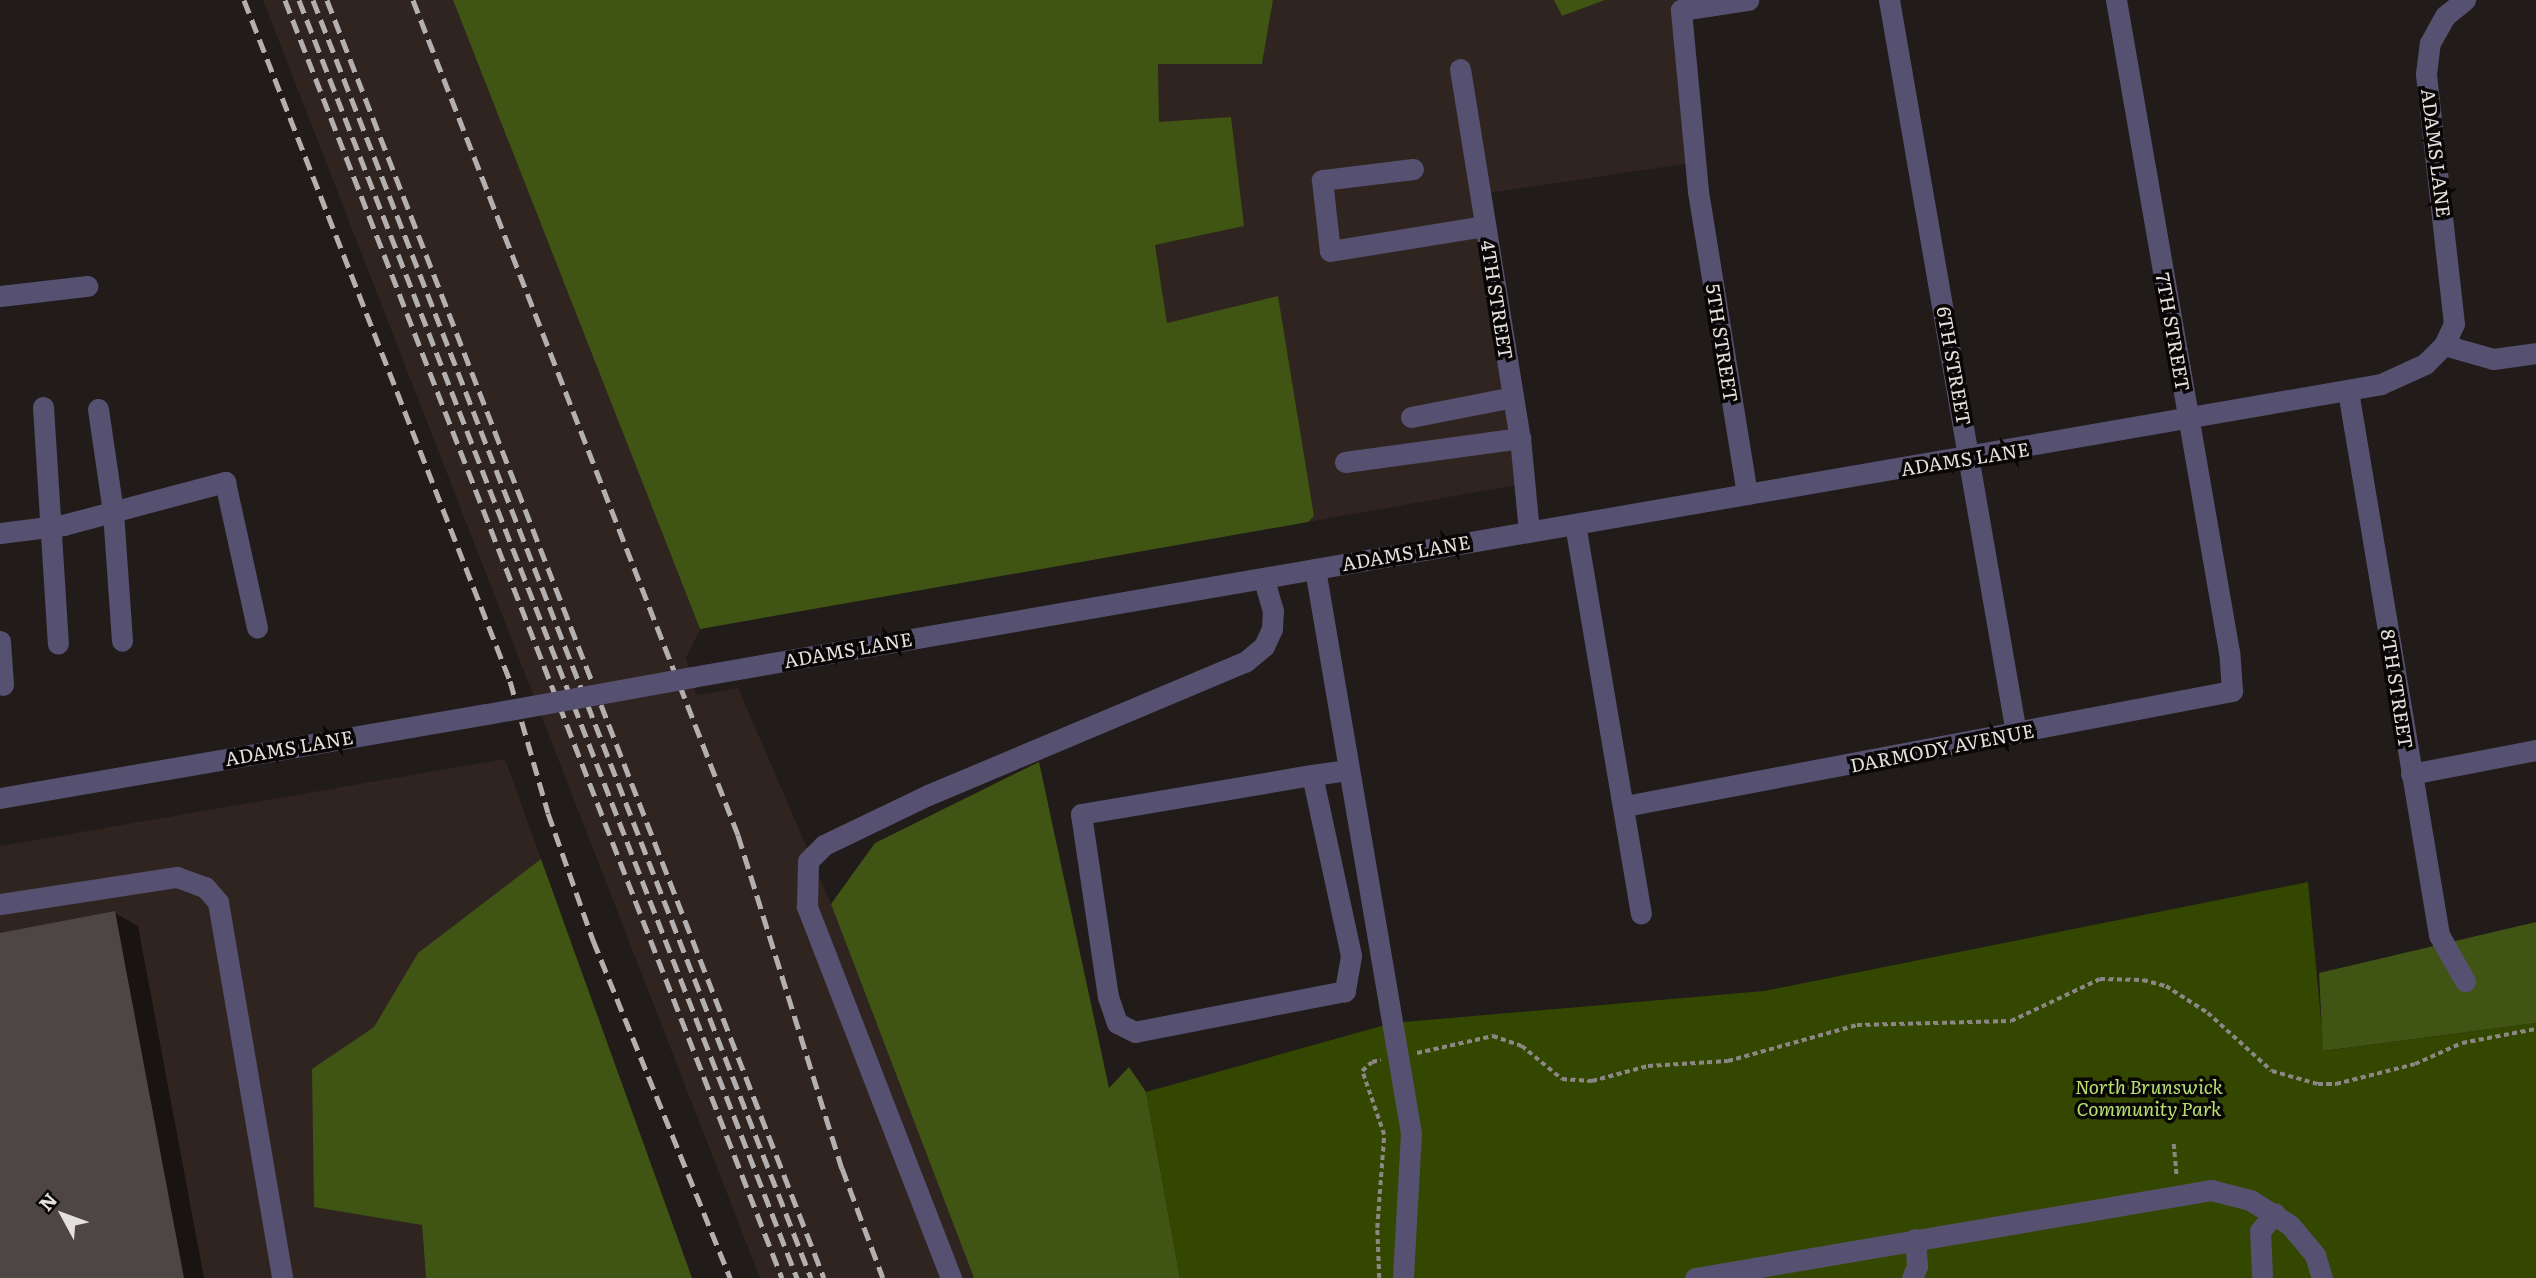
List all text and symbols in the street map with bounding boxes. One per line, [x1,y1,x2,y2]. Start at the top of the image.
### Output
street label: ADAMS LANE [2417,87,2455,219]
street label: 4TH STREET [1476,239,1518,361]
street label: 7TH STREET [2151,271,2195,393]
street label: 5TH STREET [1701,282,1743,404]
street label: 6TH STREET [1932,305,1976,427]
street label: ADAMS LANE [1899,438,2031,480]
street label: ADAMS LANE [1340,531,1472,575]
street label: ADAMS LANE [782,628,914,672]
street label: 8TH STREET [2376,628,2418,750]
street label: DARMODY AVENUE [1848,719,2036,777]
street label: ADAMS LANE [223,726,355,770]
park label: North Brunswick Community Park [2075,1076,2223,1120]
north arrow [28,1180,98,1250]
text: N [31,1186,63,1216]

